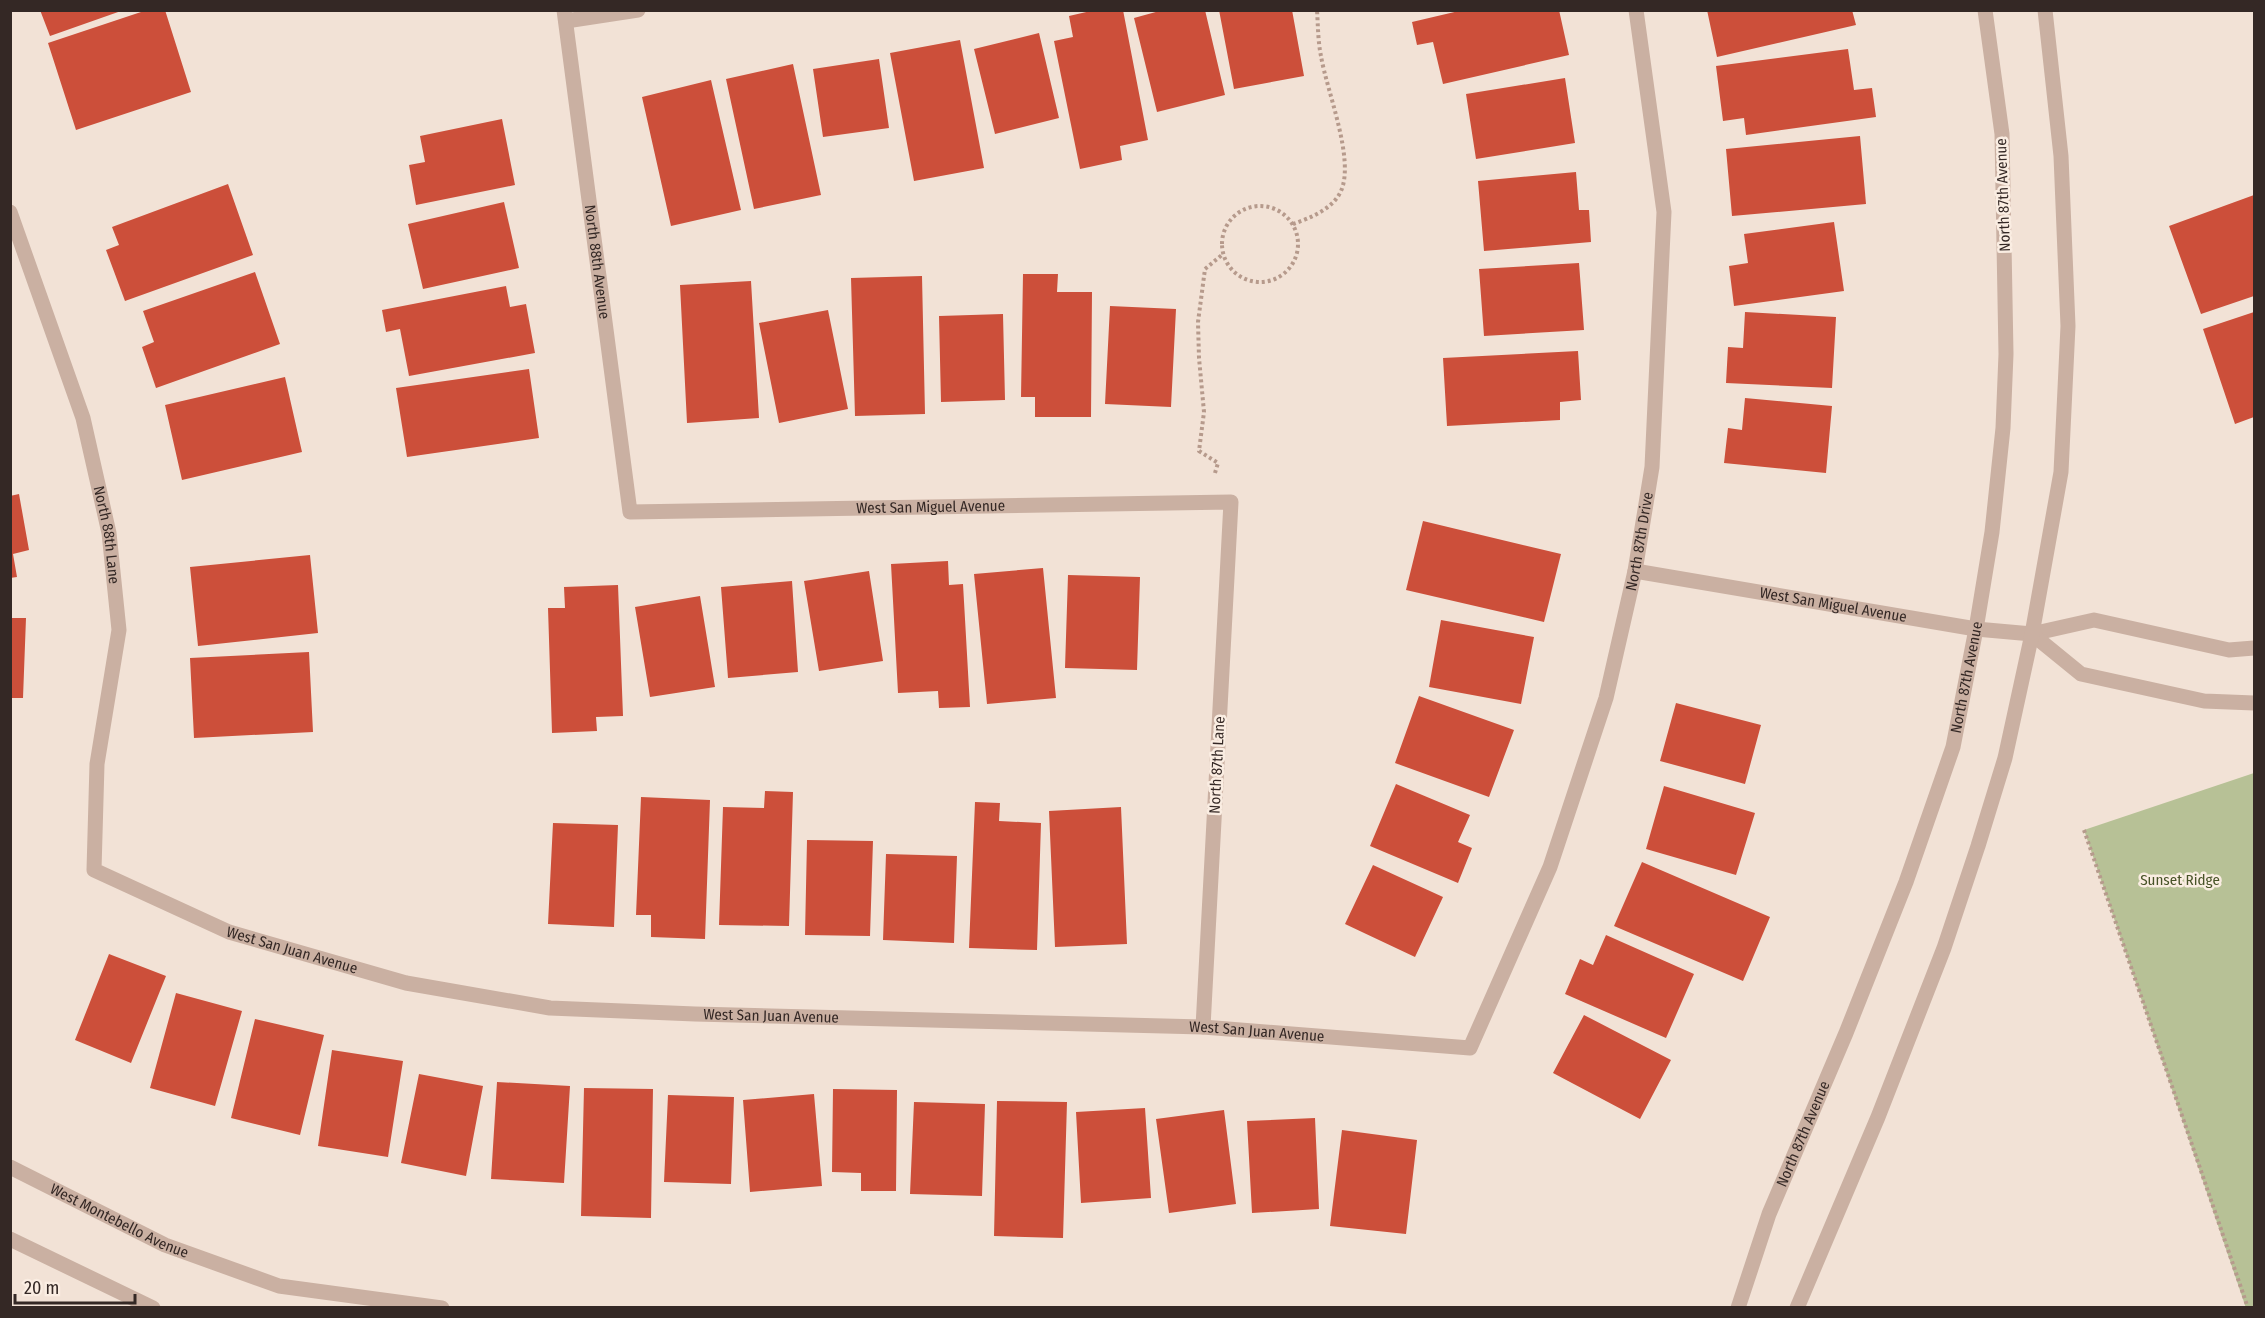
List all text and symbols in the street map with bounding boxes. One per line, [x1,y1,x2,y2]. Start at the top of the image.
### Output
street label: North 87th Avenue [1992,138,2014,252]
street label: North 88th Avenue [581,204,614,320]
street label: North 88th Lane [90,484,123,585]
street label: North 87th Drive [1622,491,1657,593]
street label: West San Miguel Avenue [856,497,1005,517]
street label: West San Miguel Avenue [1758,583,1908,626]
street label: North 87th Avenue [1947,620,1986,735]
street label: North 87th Lane [1205,716,1229,814]
park label: Sunset Ridge [2140,871,2220,889]
street label: West San Juan Avenue [224,923,360,978]
street label: West San Juan Avenue [703,1005,839,1027]
street label: West San Juan Avenue [1189,1018,1325,1046]
street label: North 87th Avenue [1773,1078,1834,1190]
street label: West Montebello Avenue [47,1180,191,1262]
scale bar [15,1267,135,1305]
text: 20 m [24,1277,59,1299]

